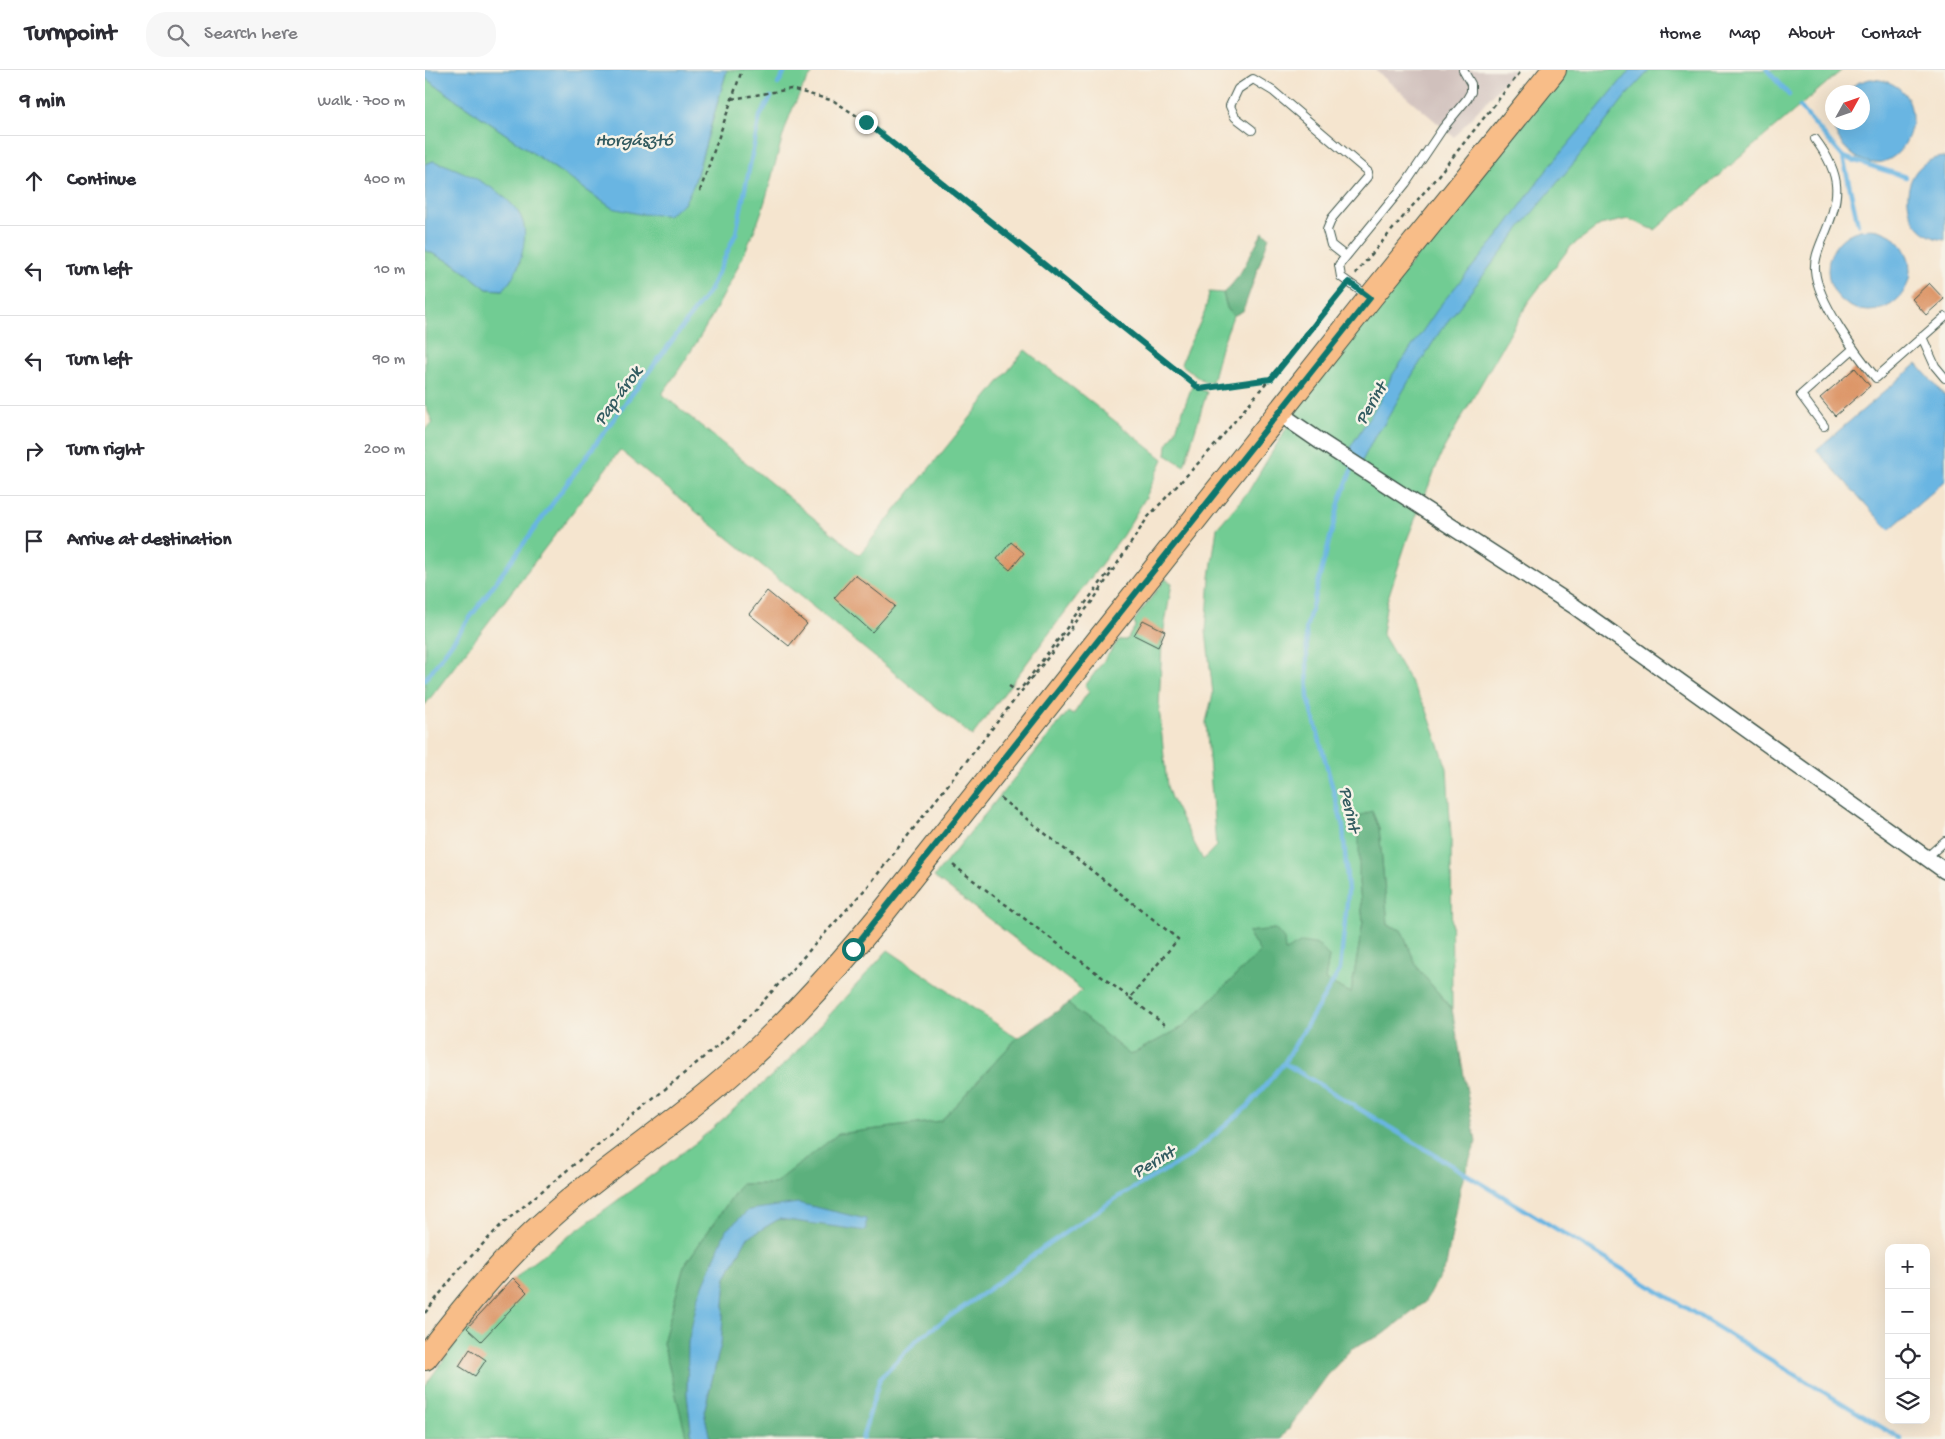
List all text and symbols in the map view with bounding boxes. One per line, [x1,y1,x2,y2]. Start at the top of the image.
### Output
search box [146,12,496,57]
text: Turnpoint [25,20,116,49]
icon: search [164,21,192,49]
text: Search here [204,23,298,46]
text: Home [1659,24,1701,45]
text: Map [1729,24,1760,45]
text: About [1788,24,1834,45]
text: Contact [1862,24,1920,45]
north arrow [1825,85,1870,130]
text: 9 min [20,90,65,115]
text: Walk · 700 m [318,93,405,112]
route end [855,111,878,134]
water label: Horgásztó [595,131,674,152]
icon: ahead [20,167,48,195]
text: Continue [67,169,136,192]
text: 400 m [364,171,405,190]
icon: left [20,257,48,285]
text: Turn left [67,259,131,282]
text: 10 m [374,261,405,280]
icon: left [20,347,48,375]
text: Turn left [67,349,131,372]
text: 90 m [373,351,405,370]
water label: Pap-árok [590,361,649,430]
water label: Perint [1351,376,1395,429]
icon: right [20,437,48,465]
text: Turn right [67,439,143,462]
text: 200 m [364,441,405,460]
icon: arrive [20,527,48,555]
text: Arrive at destination [67,529,231,552]
water label: Perint [1334,785,1364,837]
route start [842,938,865,961]
water label: Perint [1129,1141,1182,1184]
map controls [1885,1244,1930,1424]
button: + [1885,1244,1930,1289]
button: − [1885,1289,1930,1334]
button: locate [1885,1334,1930,1379]
button: layers [1885,1379,1930,1424]

